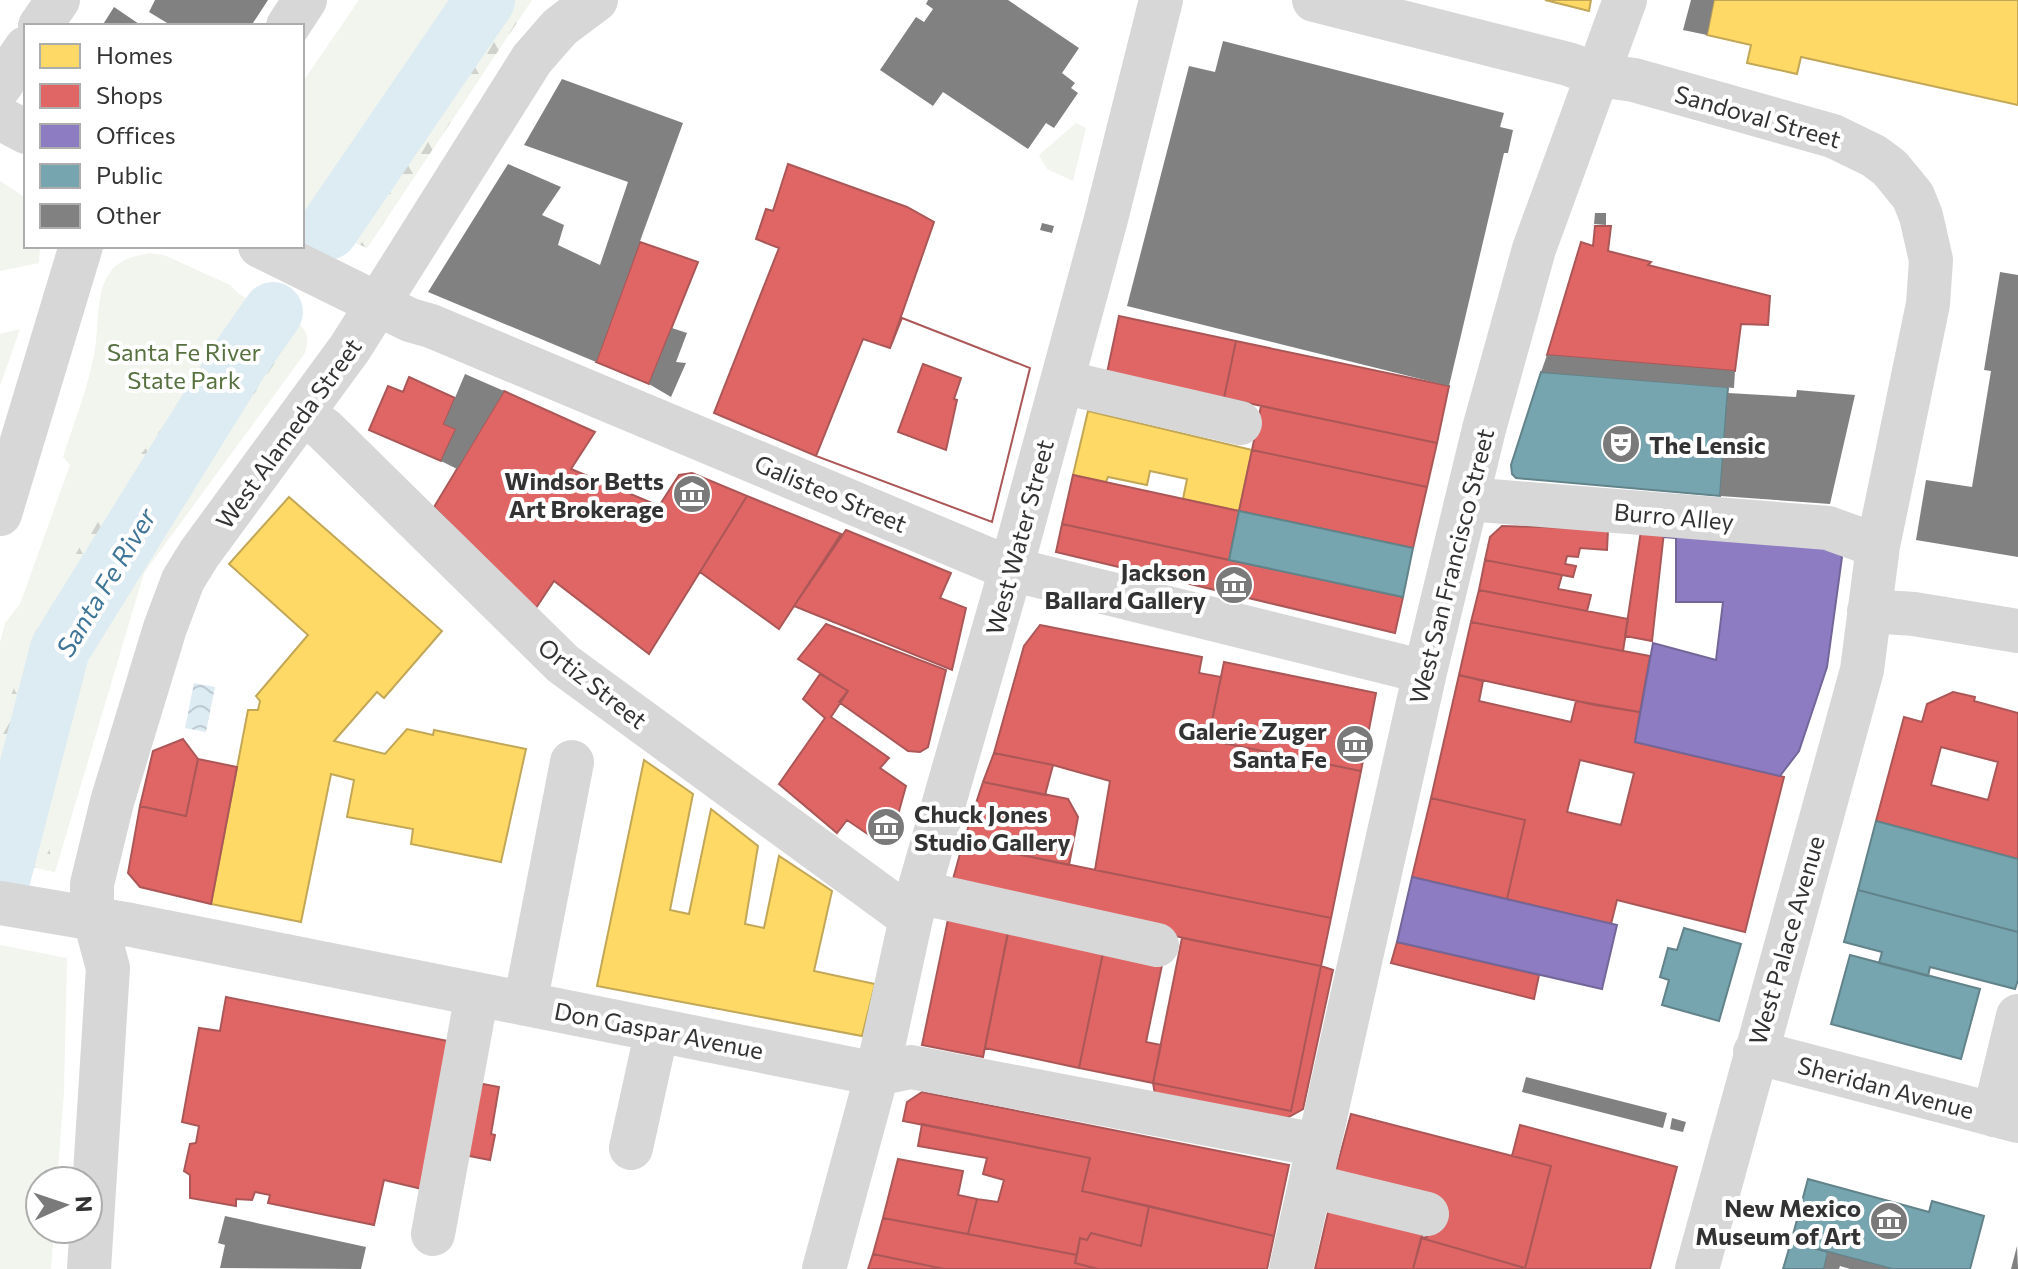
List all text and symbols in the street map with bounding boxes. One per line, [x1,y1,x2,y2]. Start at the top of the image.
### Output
legend [24,24,304,248]
text: Homes [96,40,173,69]
street label: Sandoval Street [1672,78,1844,154]
text: Shops [96,80,163,109]
text: Offices [96,120,176,149]
text: Public [96,160,163,189]
text: Other [96,200,162,229]
street label: West Alameda Street [209,332,367,534]
park label: Santa Fe River State Park [107,337,262,394]
theatre icon: The Lensic [1600,423,1642,465]
street label: West San Francisco Street [1403,425,1499,707]
place label: The Lensic [1649,430,1766,459]
street label: West Water Street [979,436,1059,638]
street label: Galisteo Street [751,448,912,538]
place label: Windsor Betts Art Brokerage [504,466,664,523]
museum icon: Windsor Betts Art Brokerage [671,473,713,515]
street label: Burro Alley [1613,496,1735,536]
water label: Santa Fe River [49,501,162,662]
place label: Jackson Ballard Gallery [1045,557,1206,614]
museum icon: Jackson Ballard Gallery [1213,564,1255,606]
street label: Ortiz Street [533,632,653,734]
place label: Galerie Zuger Santa Fe [1178,716,1327,773]
museum icon: Galerie Zuger Santa Fe [1334,723,1376,765]
place label: Chuck Jones Studio Gallery [914,799,1071,856]
museum icon: Chuck Jones Studio Gallery [865,806,907,848]
street label: West Palace Avenue [1742,832,1830,1048]
street label: Don Gaspar Avenue [552,996,766,1064]
street label: Sheridan Avenue [1795,1050,1977,1124]
north arrow [24,1165,104,1245]
place label: New Mexico Museum of Art [1695,1193,1861,1250]
text: N [71,1195,98,1213]
museum icon: New Mexico Museum of Art [1868,1200,1910,1242]

